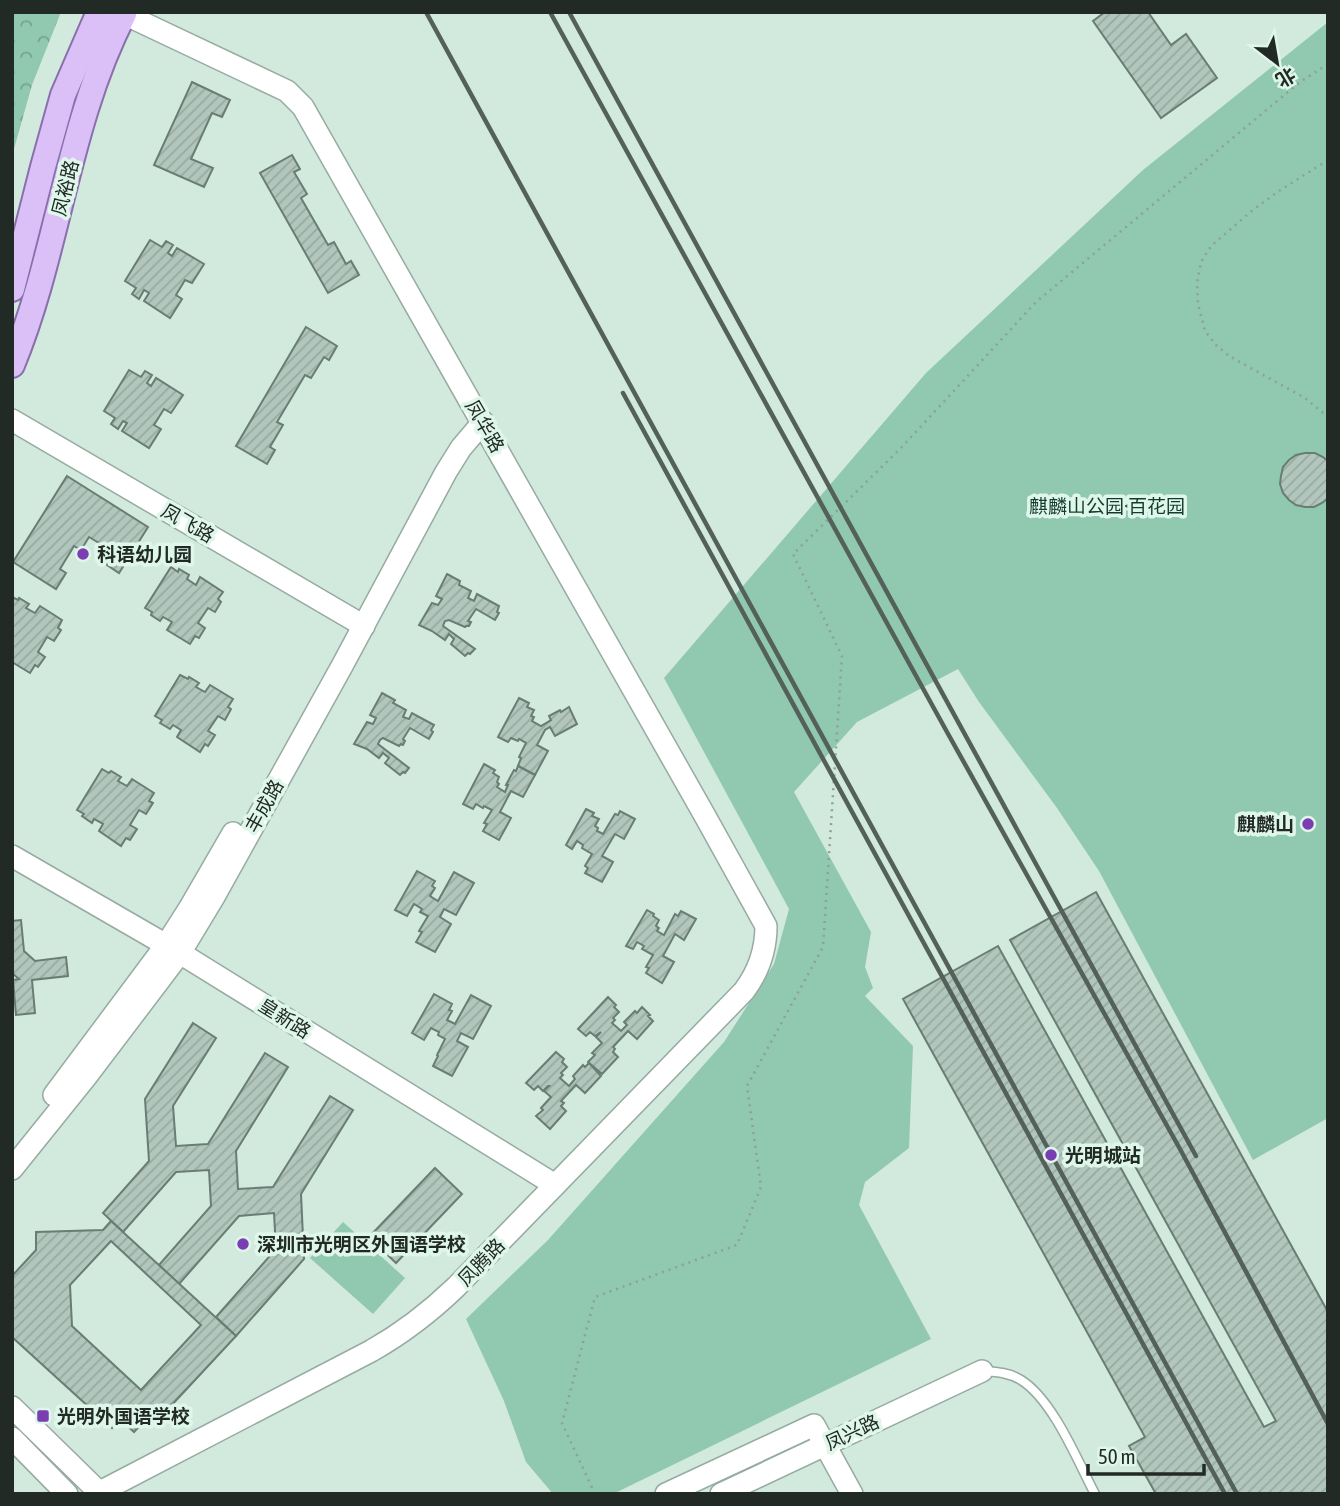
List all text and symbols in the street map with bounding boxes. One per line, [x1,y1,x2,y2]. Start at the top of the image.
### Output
north arrow [1242,28,1312,98]
text: 北 [1272,63,1300,92]
street label: 凤裕路 [47,158,83,218]
street label: 凤华路 [461,396,509,456]
park label: 麒麟山公园·百花园 [1029,495,1185,517]
street label: 凤飞路 [158,499,218,547]
place label: 科语幼儿园 [97,543,192,565]
marker: 科语幼儿园 [75,546,91,562]
street label: 丰成路 [241,776,287,836]
place label: 麒麟山 [1237,813,1294,835]
marker: 麒麟山 [1300,816,1316,832]
street label: 皇新路 [255,994,315,1042]
place label: 光明城站 [1065,1144,1141,1166]
marker: 光明城站 [1043,1147,1059,1163]
place label: 深圳市光明区外国语学校 [257,1233,466,1255]
street label: 凤腾路 [453,1234,509,1290]
marker: 深圳市光明区外国语学校 [235,1236,251,1252]
place label: 光明外国语学校 [57,1405,190,1427]
marker: 光明外国语学校 [35,1408,51,1424]
street label: 凤兴路 [822,1410,882,1454]
scale bar [1088,1432,1204,1476]
text: 50 m [1098,1444,1136,1468]

